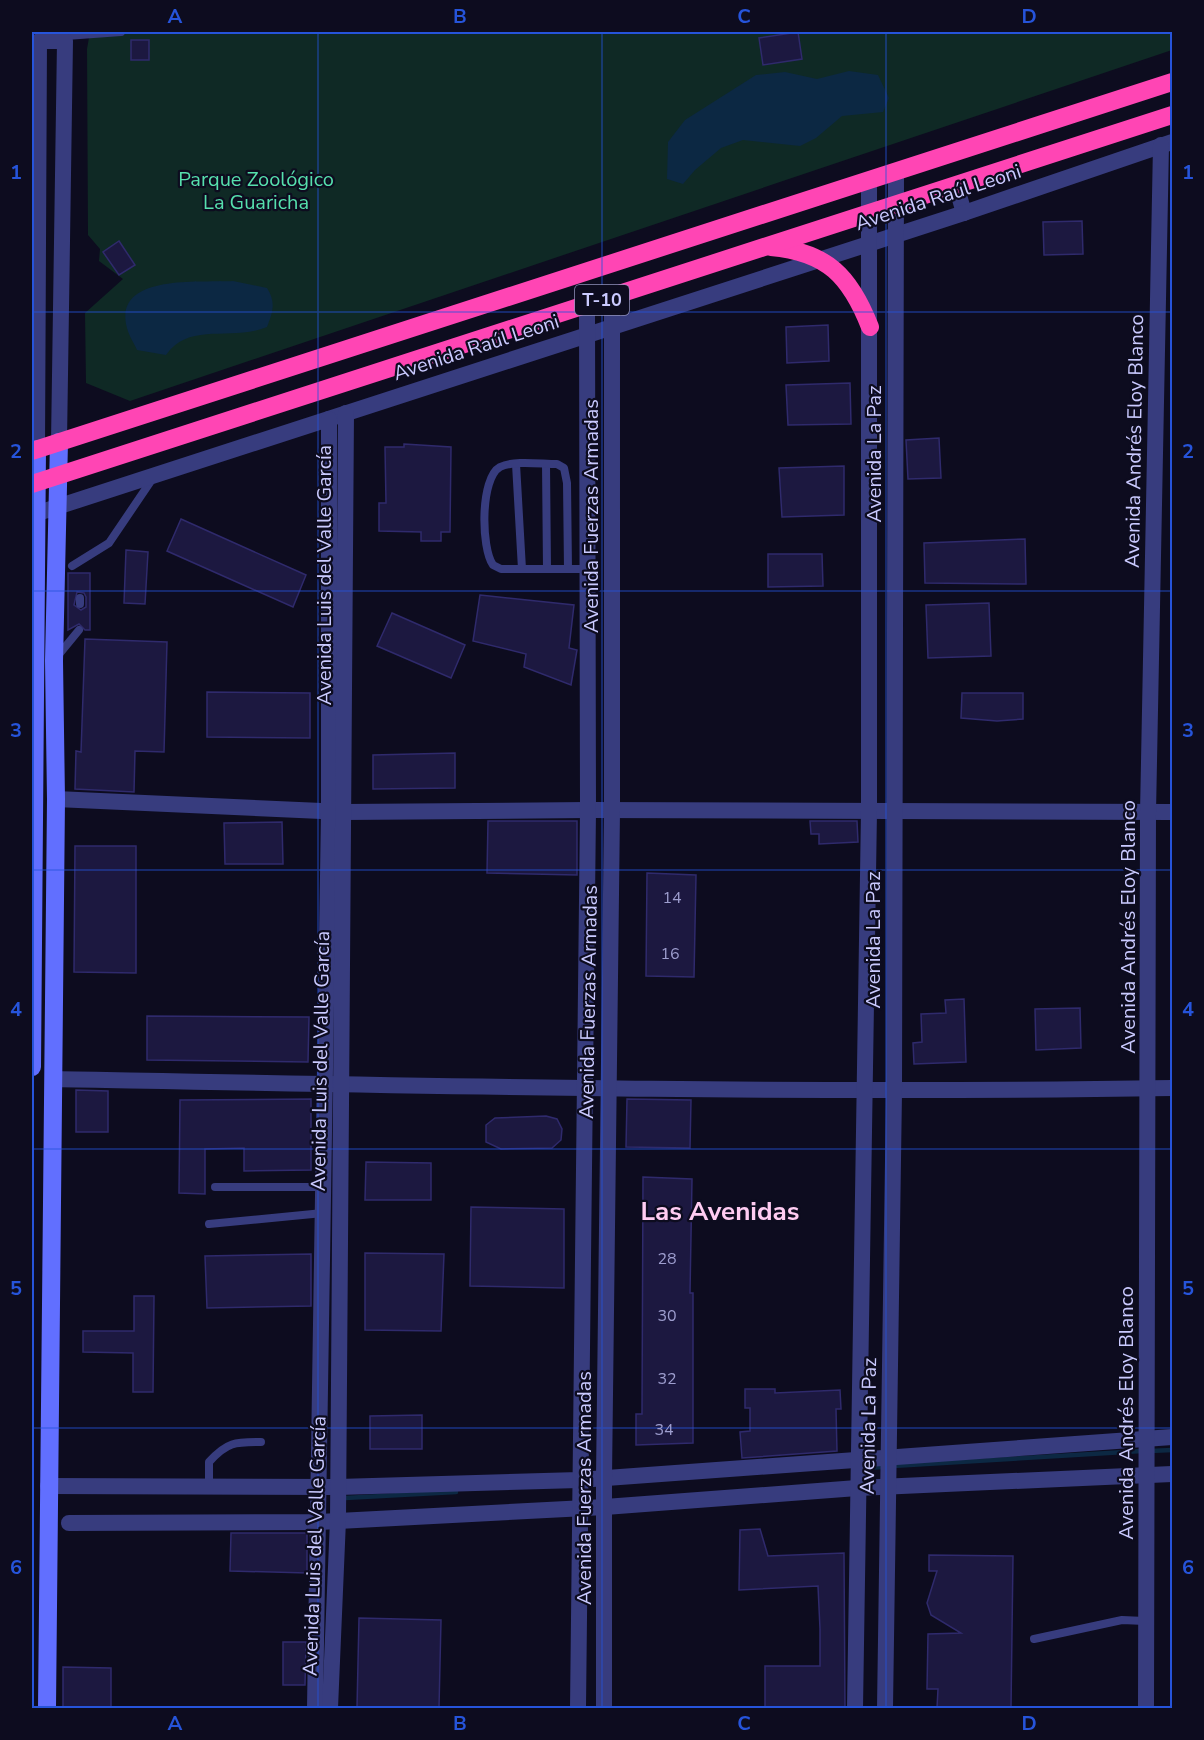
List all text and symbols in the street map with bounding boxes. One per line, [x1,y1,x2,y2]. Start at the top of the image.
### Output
text: A [168,3,183,30]
text: B [453,3,467,30]
text: C [737,3,751,30]
text: D [1021,3,1037,30]
street label: Avenida Raúl Leoni [852,158,1025,237]
text: 1 [10,159,22,186]
text: 1 [1182,159,1194,186]
park label: Parque Zoológico La Guaricha [178,166,334,216]
road number: T-10 [575,285,629,315]
street label: Avenida Raúl Leoni [390,308,563,387]
street label: Avenida Andrés Eloy Blanco [1119,314,1150,568]
street label: Avenida La Paz [861,386,888,522]
street label: Avenida Fuerzas Armadas [578,399,605,633]
text: 2 [10,438,22,465]
text: 2 [1182,438,1194,465]
street label: Avenida Luis del Valle García [311,445,338,705]
text: 3 [10,717,22,744]
text: 3 [1182,717,1194,744]
street label: Avenida Andrés Eloy Blanco [1115,800,1142,1054]
street label: Avenida La Paz [860,872,887,1008]
street label: Avenida Fuerzas Armadas [573,885,604,1119]
house number: 14 [662,887,682,909]
street label: Avenida Luis del Valle García [305,931,336,1191]
house number: 16 [660,943,680,965]
text: 4 [10,996,22,1023]
text: 4 [1182,996,1194,1023]
district label: Las Avenidas [640,1194,800,1229]
house number: 28 [657,1248,677,1270]
text: 5 [10,1275,22,1302]
text: 5 [1182,1275,1194,1302]
street label: Avenida Andrés Eloy Blanco [1113,1286,1140,1540]
house number: 30 [657,1305,677,1327]
street label: Avenida La Paz [854,1357,883,1495]
house number: 32 [657,1368,677,1390]
street label: Avenida Fuerzas Armadas [571,1371,598,1605]
street label: Avenida Luis del Valle García [296,1415,333,1677]
house number: 34 [654,1419,674,1441]
text: 6 [10,1554,22,1581]
text: 6 [1182,1554,1194,1581]
text: A [168,1710,183,1737]
text: B [453,1710,467,1737]
text: C [737,1710,751,1737]
text: D [1021,1710,1037,1737]

